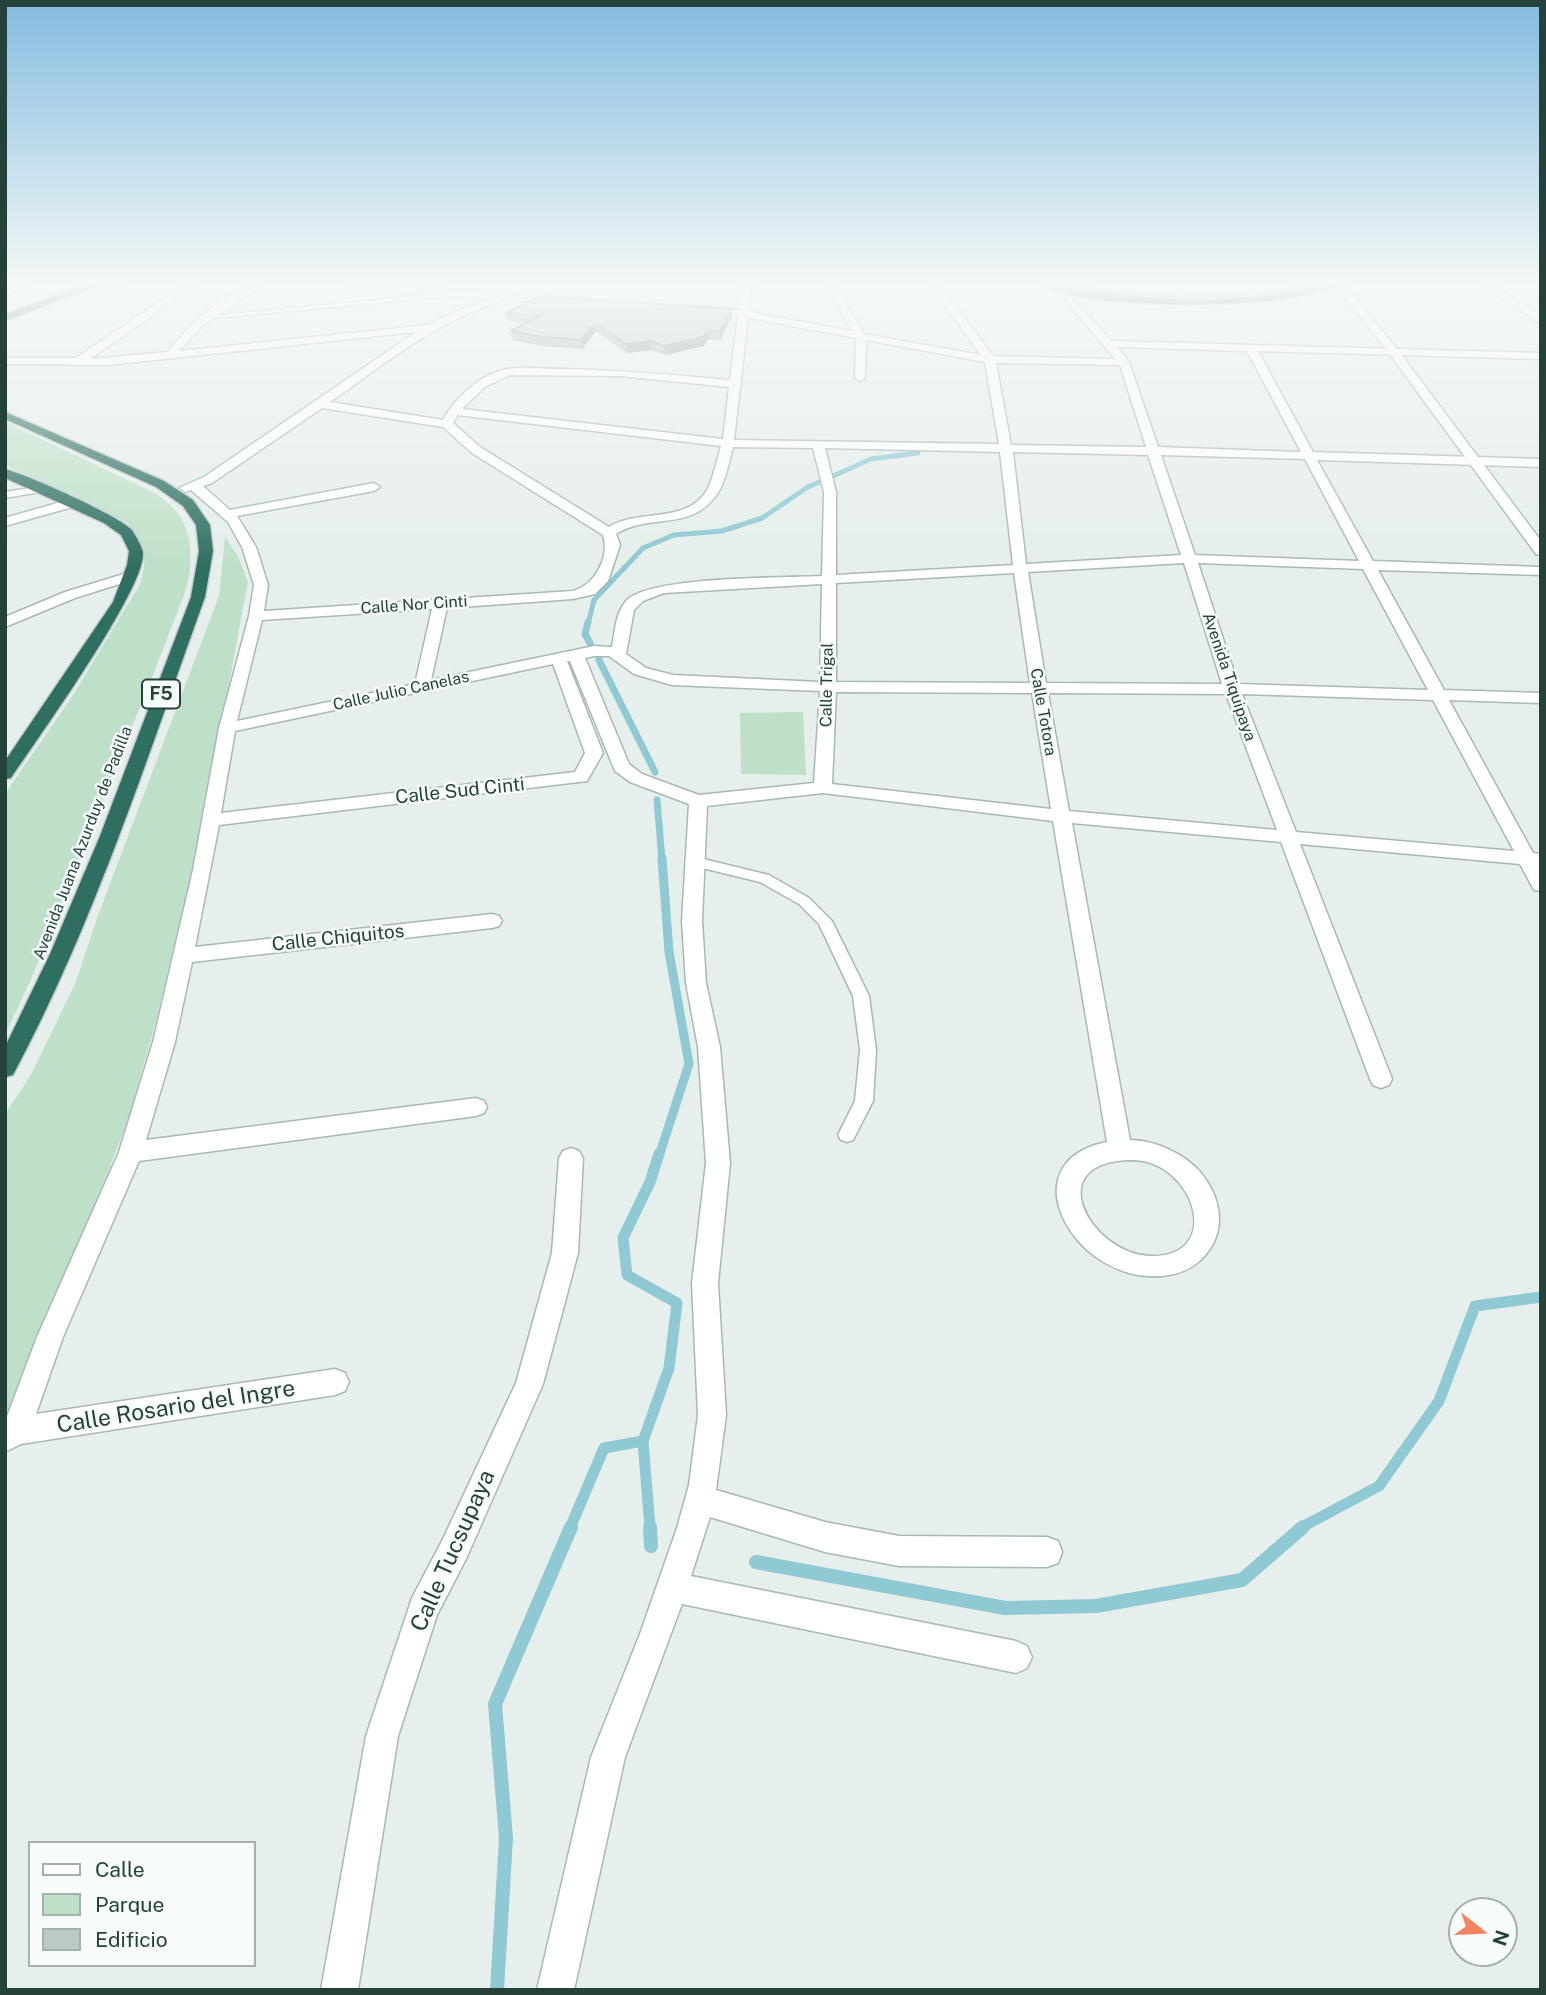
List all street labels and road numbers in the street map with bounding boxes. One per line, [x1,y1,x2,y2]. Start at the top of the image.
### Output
street label: Calle Nor Cinti [360,592,468,618]
street label: Avenida Tiquipaya [1198,610,1260,744]
street label: Calle Trigal [817,643,837,727]
street label: Calle Julio Canelas [331,667,471,715]
street label: Calle Totora [1026,667,1060,757]
road number: F5 [142,680,180,708]
street label: Avenida Juana Azurduy de Padilla [30,724,136,962]
street label: Calle Sud Cinti [394,773,526,809]
street label: Calle Chiquitos [271,920,405,956]
street label: Calle Rosario del Ingre [55,1375,297,1439]
street label: Calle Tucsupaya [405,1466,501,1636]

